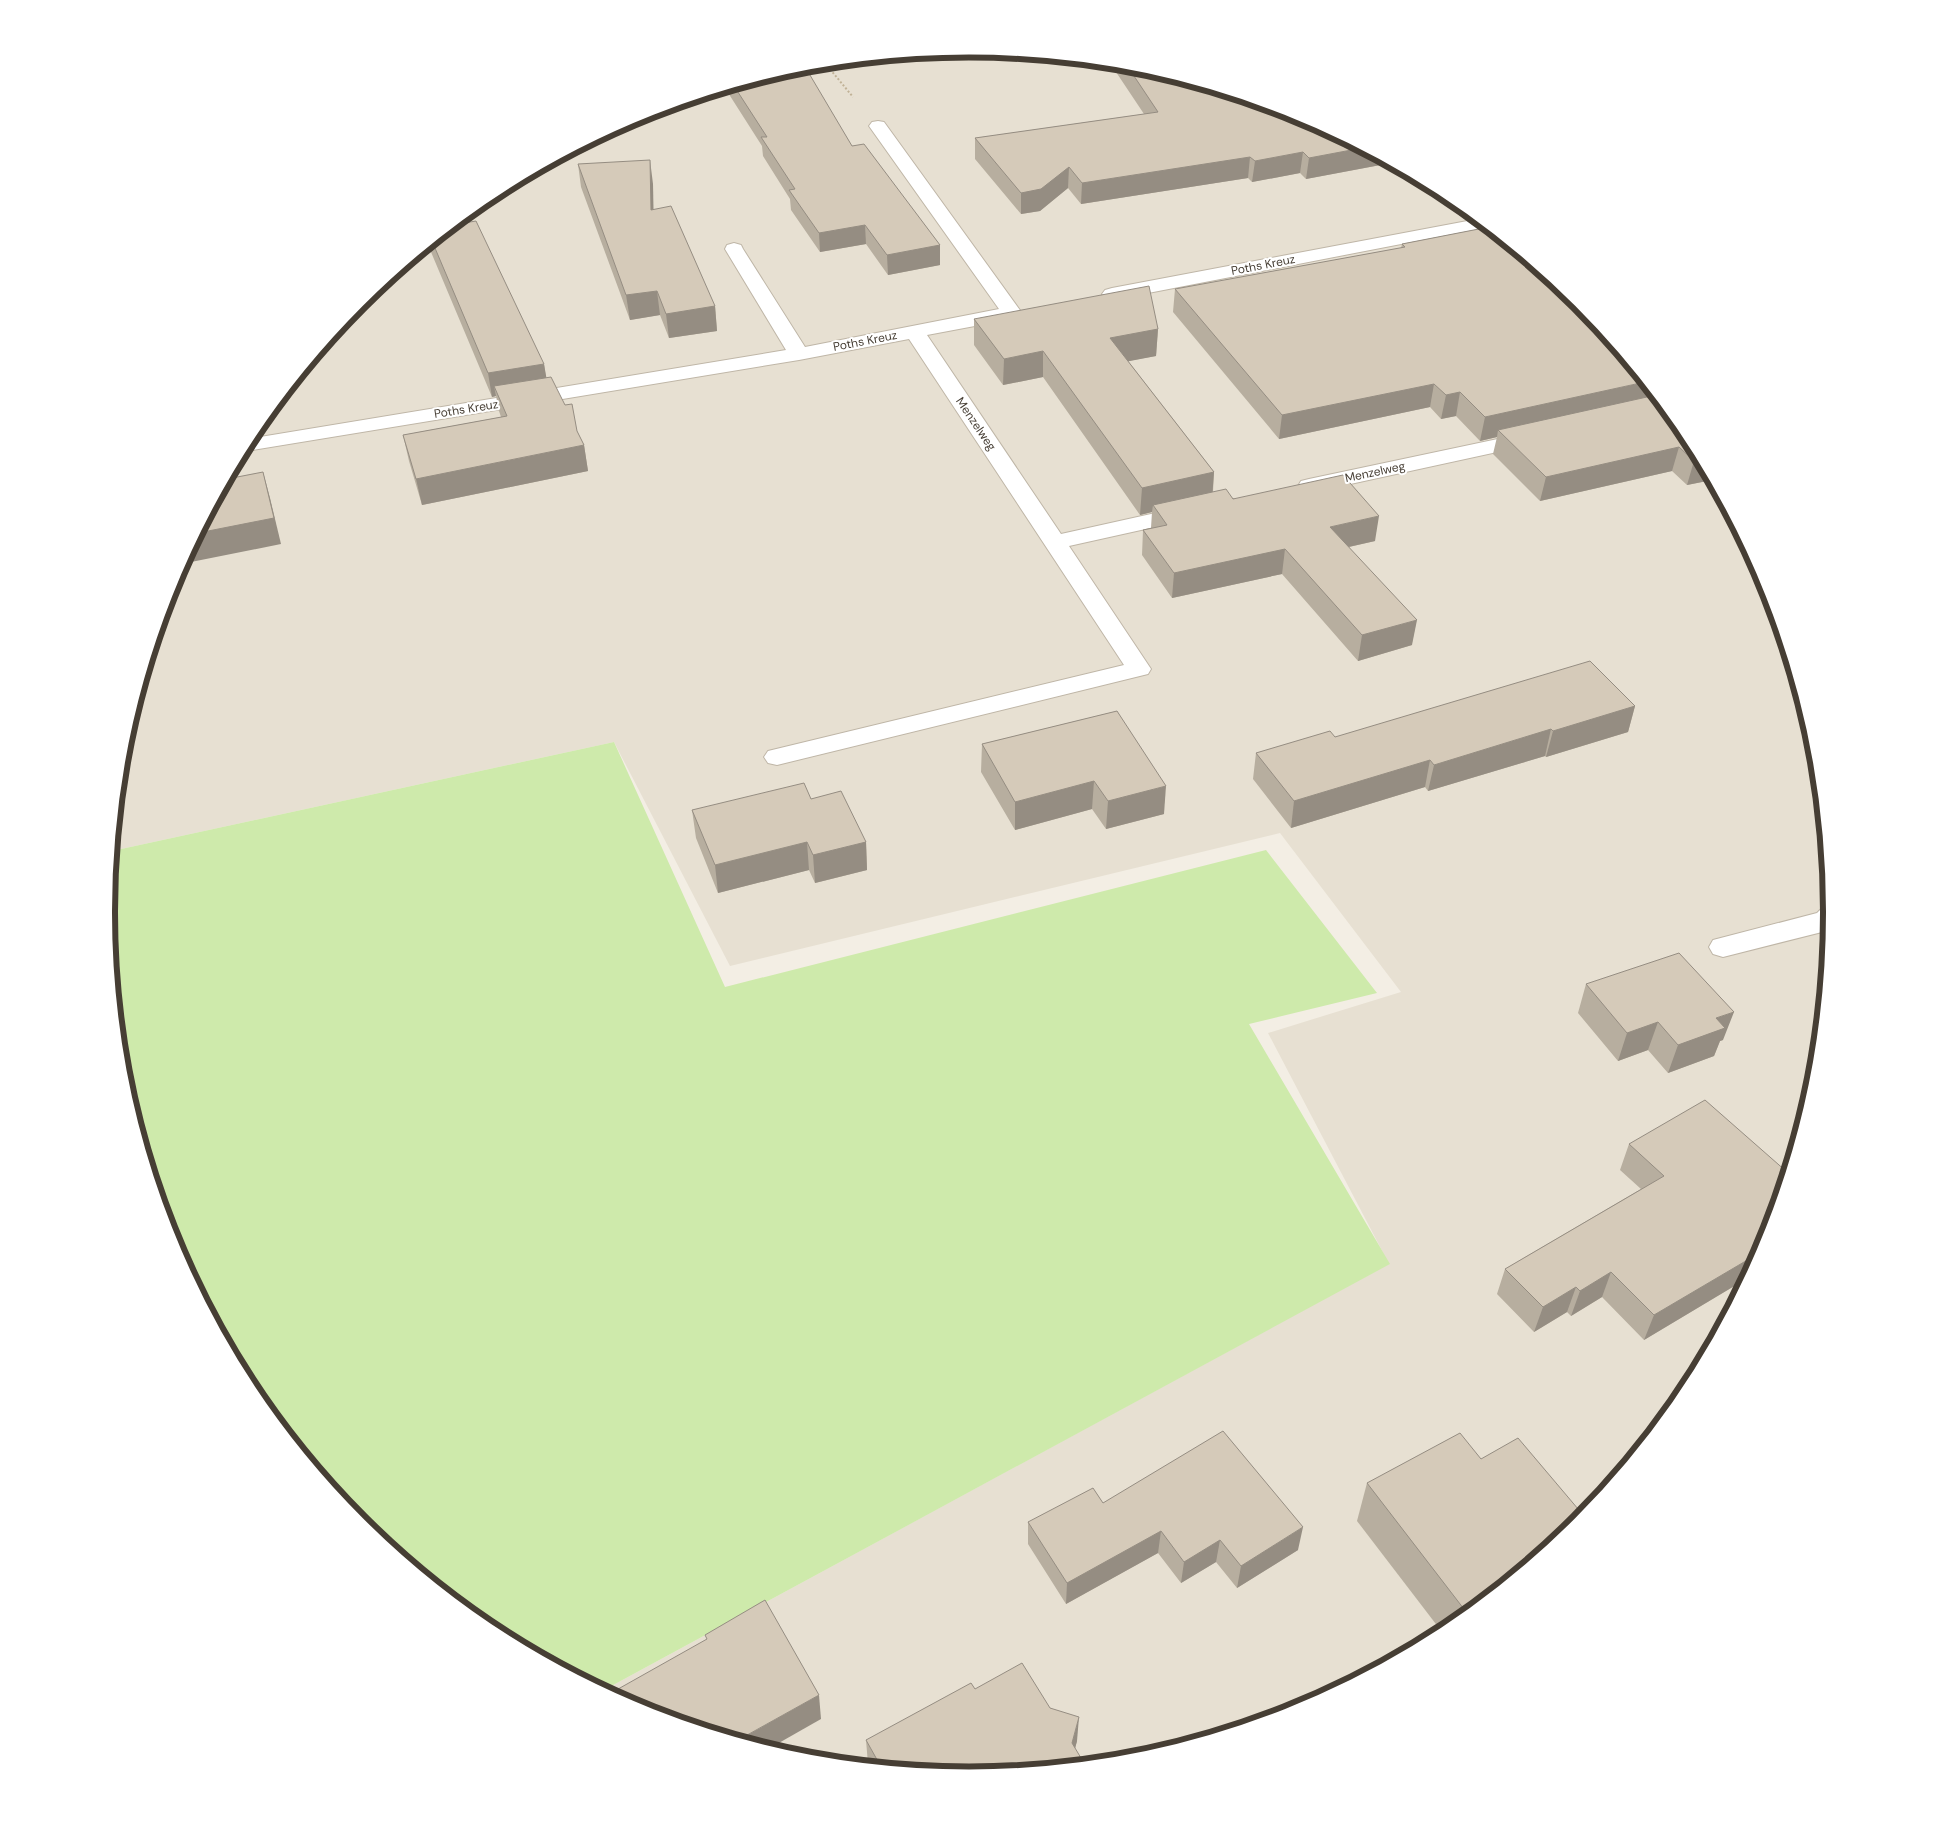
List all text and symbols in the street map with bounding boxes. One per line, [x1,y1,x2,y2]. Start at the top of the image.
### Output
street label: Poths Kreuz [1230,251,1296,279]
street label: Poths Kreuz [832,327,898,355]
street label: Menzelweg [952,394,1000,454]
street label: Poths Kreuz [433,396,499,422]
street label: Menzelweg [1343,458,1407,486]

